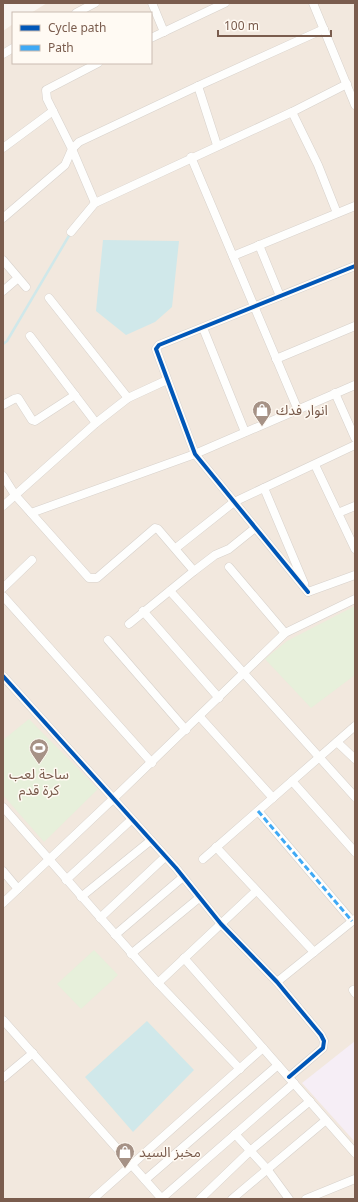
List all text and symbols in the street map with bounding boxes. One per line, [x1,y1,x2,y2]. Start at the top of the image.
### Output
legend [12,12,152,64]
scale bar [218,12,331,38]
text: 100 m [224,17,259,34]
text: Cycle path [48,19,106,36]
text: Path [48,39,74,56]
shop icon: انوار فدك [251,399,273,427]
place label: انوار فدك [276,400,328,419]
sports icon: ساحة لعب كرة قدم [28,737,50,765]
place label: ساحة لعب كرة قدم [9,764,69,801]
shop icon: مخبز السيد [114,1141,136,1169]
place label: مخبز السيد [139,1142,201,1161]

